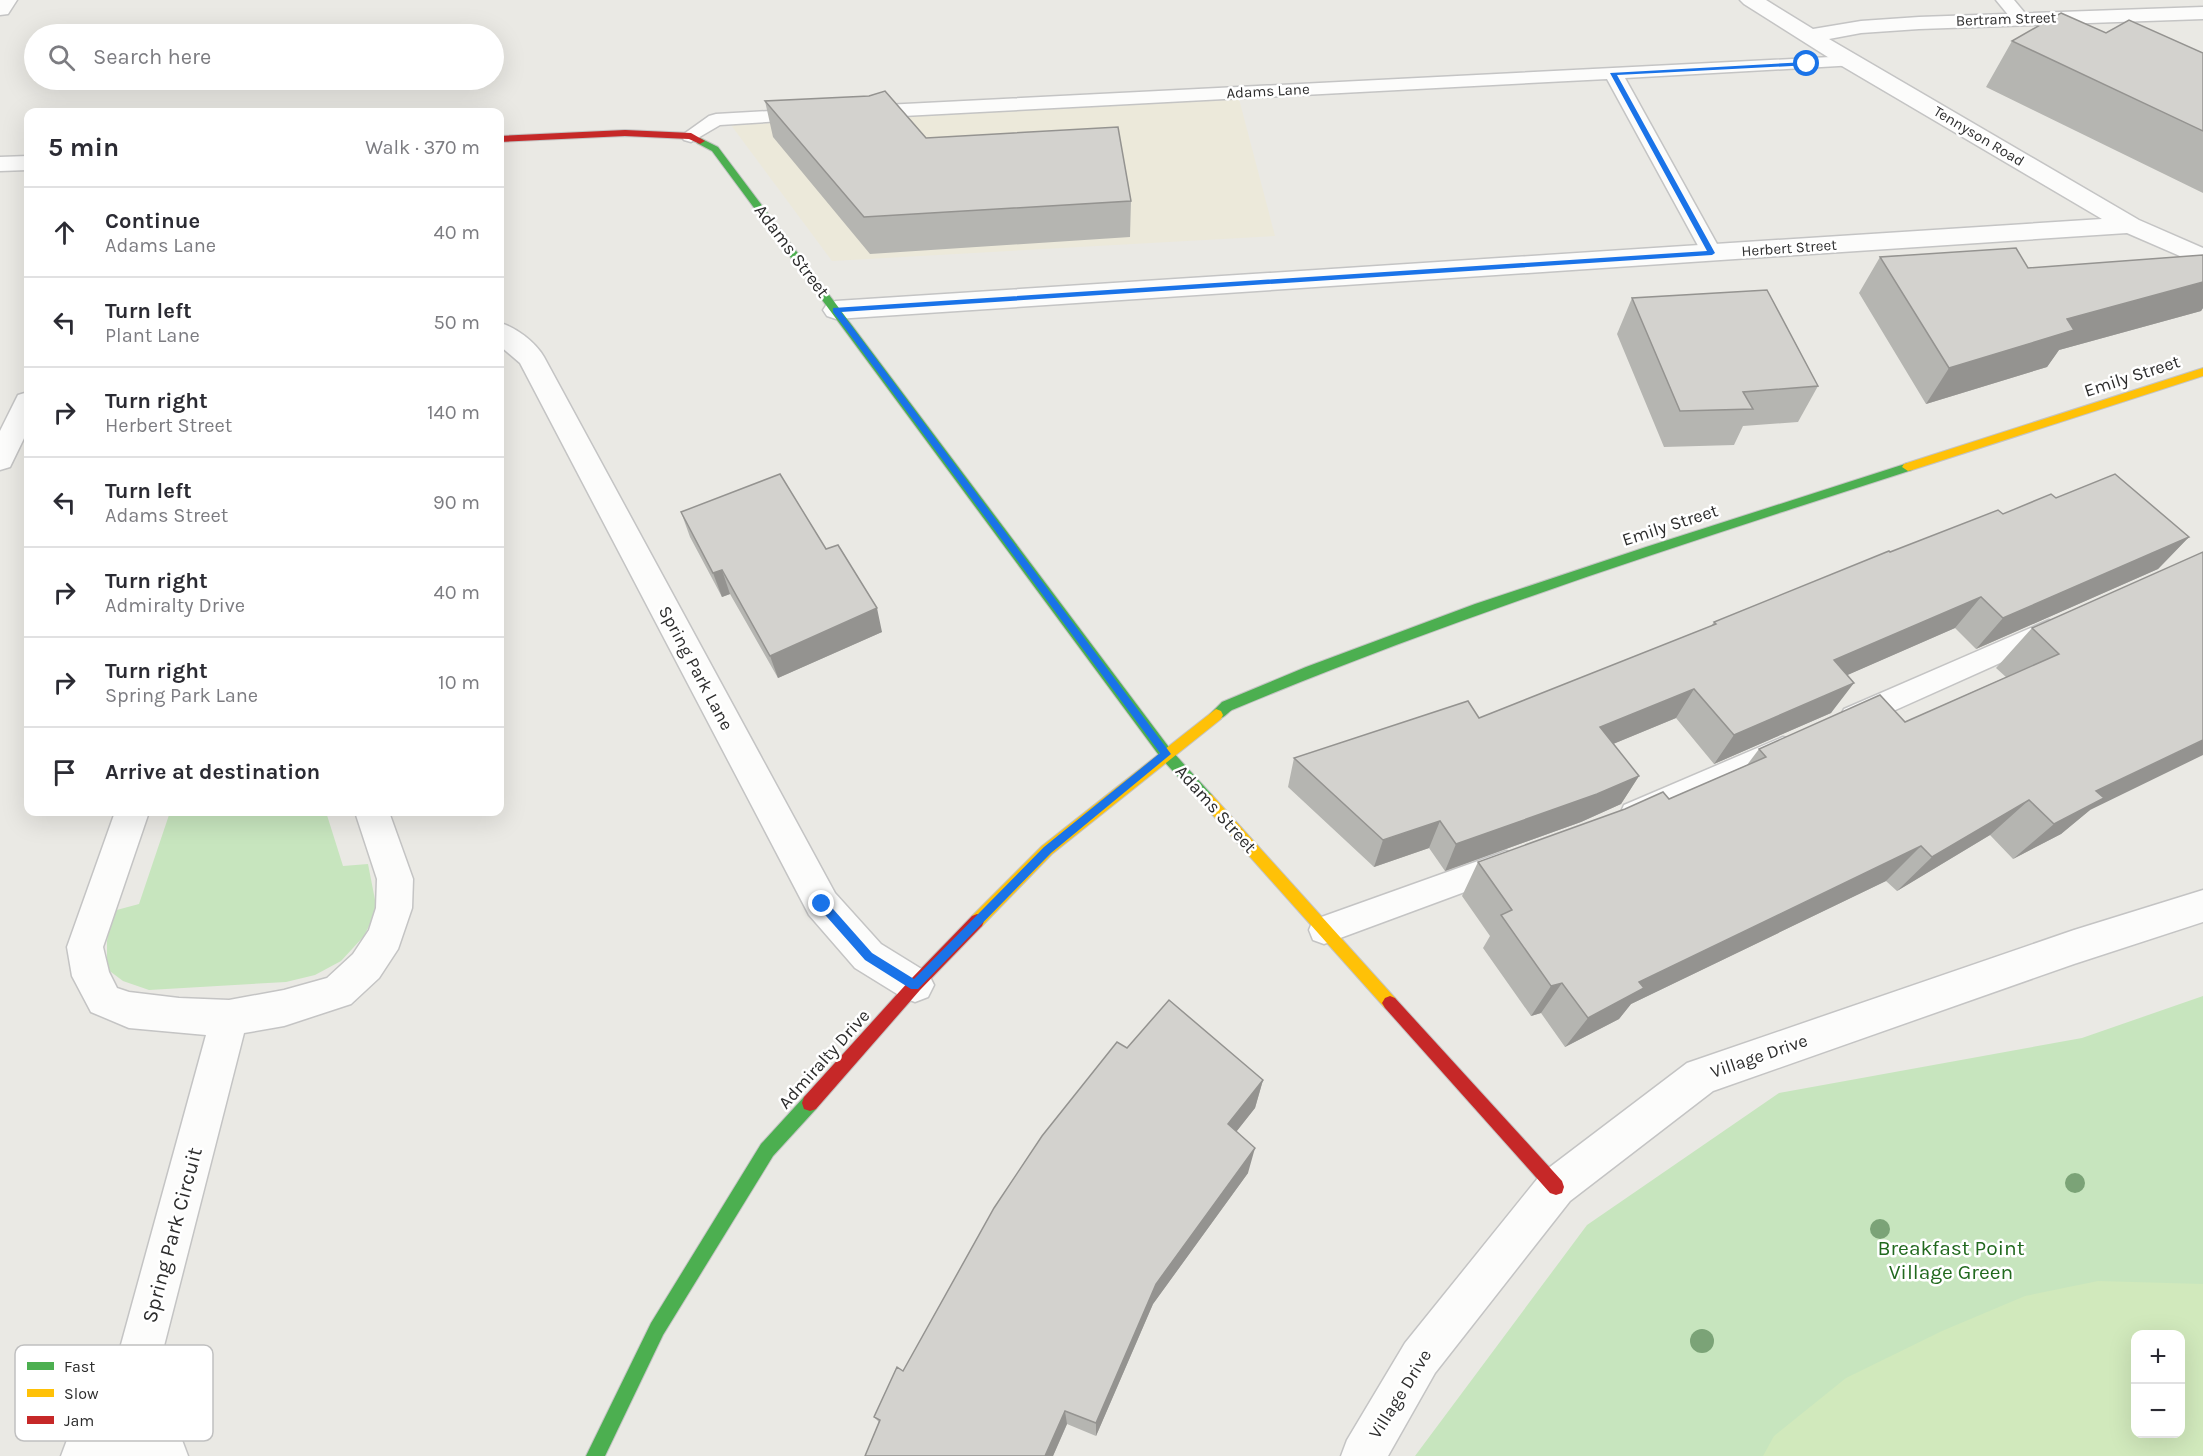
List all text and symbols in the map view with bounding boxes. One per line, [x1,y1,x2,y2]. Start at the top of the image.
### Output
street label: Bertram Street [1955,8,2057,30]
search box [24,24,504,90]
icon: search [45,41,78,74]
text: Search here [93,44,211,70]
route start [1793,50,1819,76]
street label: Adams Lane [1226,80,1310,102]
street label: Tennyson Road [1930,102,2028,170]
text: 5 min [48,132,119,163]
text: Walk · 370 m [365,136,480,159]
street label: Adams Street [750,200,834,302]
text: Continue [105,208,200,234]
icon: ahead [48,216,81,249]
text: 40 m [434,221,480,244]
text: Adams Lane [105,234,216,257]
street label: Herbert Street [1741,236,1838,260]
text: Turn left [105,298,192,324]
icon: left [48,306,81,339]
text: 50 m [433,311,480,334]
text: Plant Lane [105,324,200,347]
street label: Emily Street [2081,350,2183,402]
text: Turn right [105,388,208,414]
icon: right [48,396,81,429]
text: 140 m [427,401,480,424]
text: Herbert Street [105,414,232,437]
text: Turn left [105,478,192,504]
icon: left [48,486,81,519]
text: 90 m [433,491,480,514]
street label: Emily Street [1619,499,1721,551]
text: Adams Street [105,504,228,527]
text: Turn right [105,568,208,594]
icon: right [48,576,81,609]
text: 40 m [434,581,480,604]
text: Admiralty Drive [105,594,245,617]
street label: Spring Park Lane [654,602,738,734]
text: Turn right [105,658,208,684]
icon: right [48,666,81,699]
text: 10 m [438,671,480,694]
text: Spring Park Lane [105,684,258,707]
icon: arrive [48,756,81,789]
text: Arrive at destination [105,759,320,785]
street label: Adams Street [1171,760,1261,858]
route end [808,890,834,916]
street label: Admiralty Drive [774,1005,874,1113]
street label: Village Drive [1708,1029,1810,1083]
street label: Spring Park Circuit [137,1145,207,1325]
park label: Breakfast Point Village Green [1877,1236,2025,1284]
map controls [2131,1330,2185,1438]
button: + [2131,1330,2185,1384]
legend [15,1345,213,1441]
street label: Village Drive [1364,1345,1436,1443]
text: Fast [64,1357,95,1376]
text: Slow [64,1384,99,1403]
button: − [2131,1384,2185,1438]
text: Jam [64,1411,94,1430]

